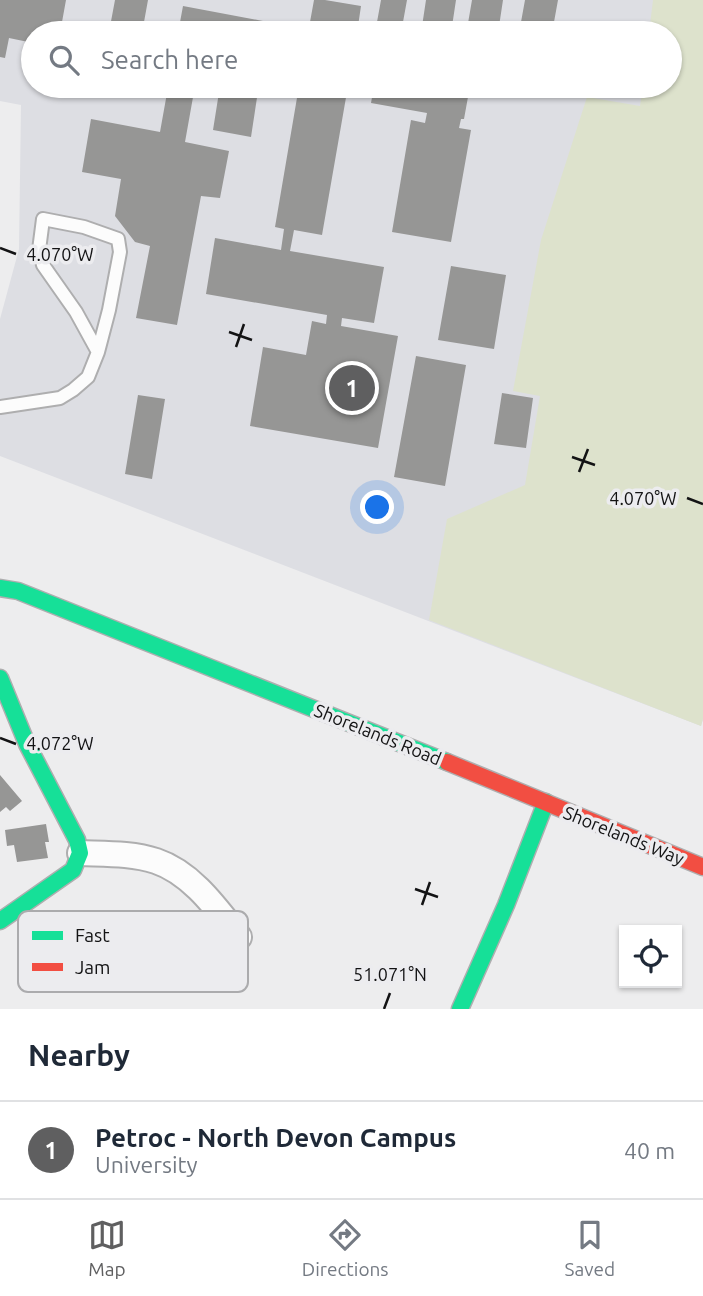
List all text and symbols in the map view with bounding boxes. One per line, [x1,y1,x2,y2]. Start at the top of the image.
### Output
search box [21,21,682,98]
icon: search [45,41,83,79]
text: Search here [101,45,238,74]
text: 4.070°W [26,244,94,264]
pin: 1 [329,362,375,414]
text: 4.070°W [609,488,677,508]
your location [360,490,394,524]
street label: Shorelands Road [312,699,444,769]
text: 4.072°W [26,733,94,753]
street label: Shorelands Way [561,802,687,868]
legend [18,911,248,992]
text: Fast [75,924,110,946]
map controls [619,925,682,988]
button: locate [619,925,682,988]
text: Jam [75,956,111,978]
text: 51.071°N [353,964,427,984]
text: Nearby [28,1038,130,1072]
text: Petroc - North Devon Campus [95,1123,456,1152]
text: 1 [45,1138,57,1163]
text: 40 m [624,1138,675,1163]
text: University [95,1152,198,1177]
tab: Map [88,1216,126,1280]
tab: Directions [302,1216,389,1280]
tab: Saved [564,1216,615,1280]

